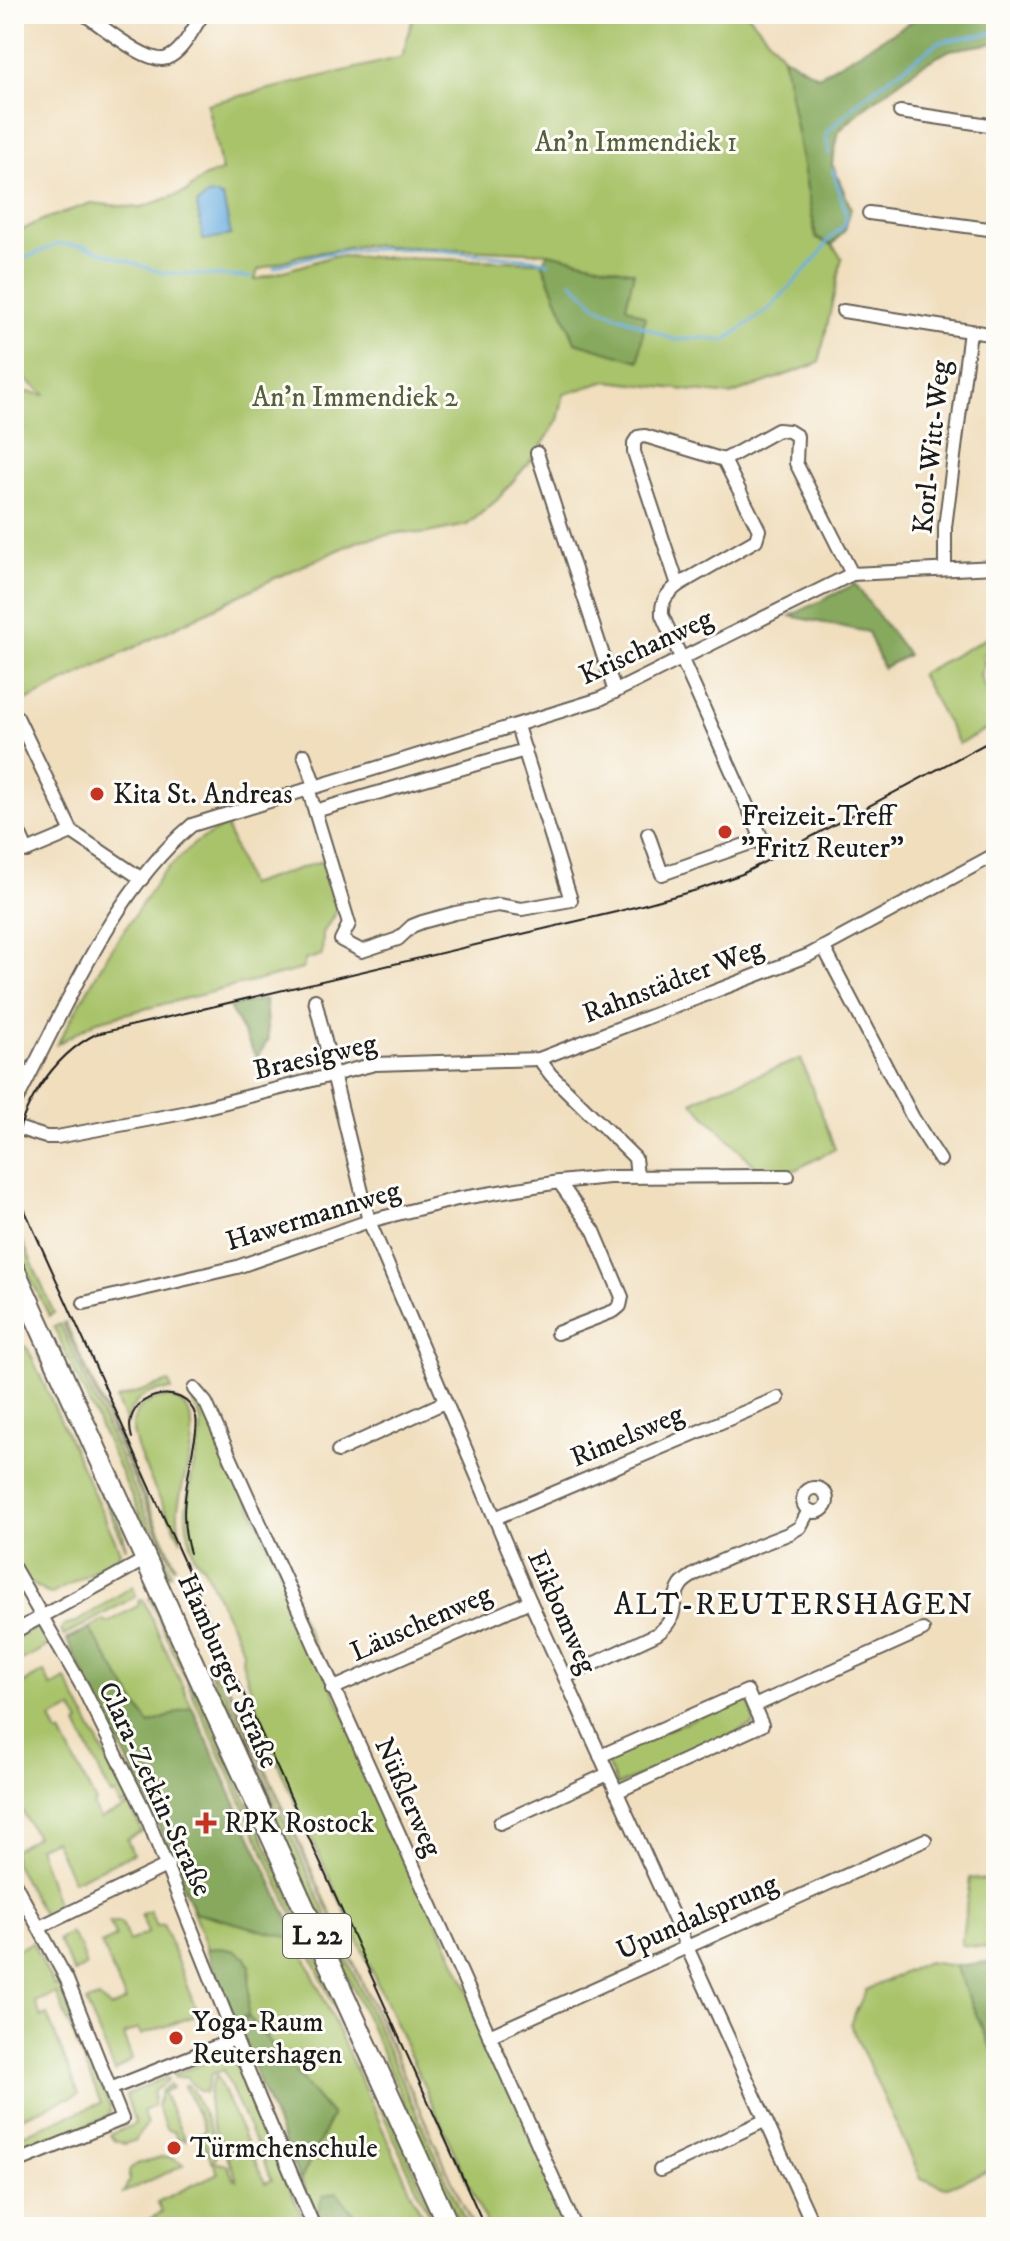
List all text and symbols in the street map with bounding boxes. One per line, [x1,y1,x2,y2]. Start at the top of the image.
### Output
park label: An'n Immendiek 1 [535,125,737,160]
street label: Korl-Witt-Weg [905,358,959,536]
park label: An'n Immendiek 2 [252,380,458,415]
street label: Krischanweg [574,601,718,693]
place label: Kita St. Andreas [113,777,293,812]
marker: Kita St. Andreas [88,785,106,803]
place label: Freizeit-Treff "Fritz Reuter" [741,799,904,866]
marker: Freizeit-Treff "Fritz Reuter" [716,823,734,841]
street label: Rahnstädter Weg [578,930,769,1031]
street label: Braesigweg [250,1026,380,1088]
street label: Hawermannweg [222,1173,405,1259]
street label: Rimelsweg [565,1396,689,1475]
street label: Eikbomweg [519,1545,605,1680]
street label: Hamburger Straße [169,1568,287,1774]
street label: Läuschenweg [345,1576,497,1670]
district label: ALT-REUTERSHAGEN [614,1587,974,1624]
street label: Clara-Zetkin-Straße [90,1676,220,1902]
street label: Nüßlerweg [366,1732,450,1862]
place label: RPK Rostock [224,1806,374,1841]
marker: RPK Rostock [195,1812,217,1834]
street label: Upundalsprung [611,1866,783,1968]
road number: L 22 [283,1914,351,1958]
place label: Yoga-Raum Reutershagen [192,2005,343,2072]
marker: Yoga-Raum Reutershagen [167,2029,185,2047]
place label: Türmchenschule [190,2131,378,2166]
marker: Türmchenschule [165,2139,183,2157]

